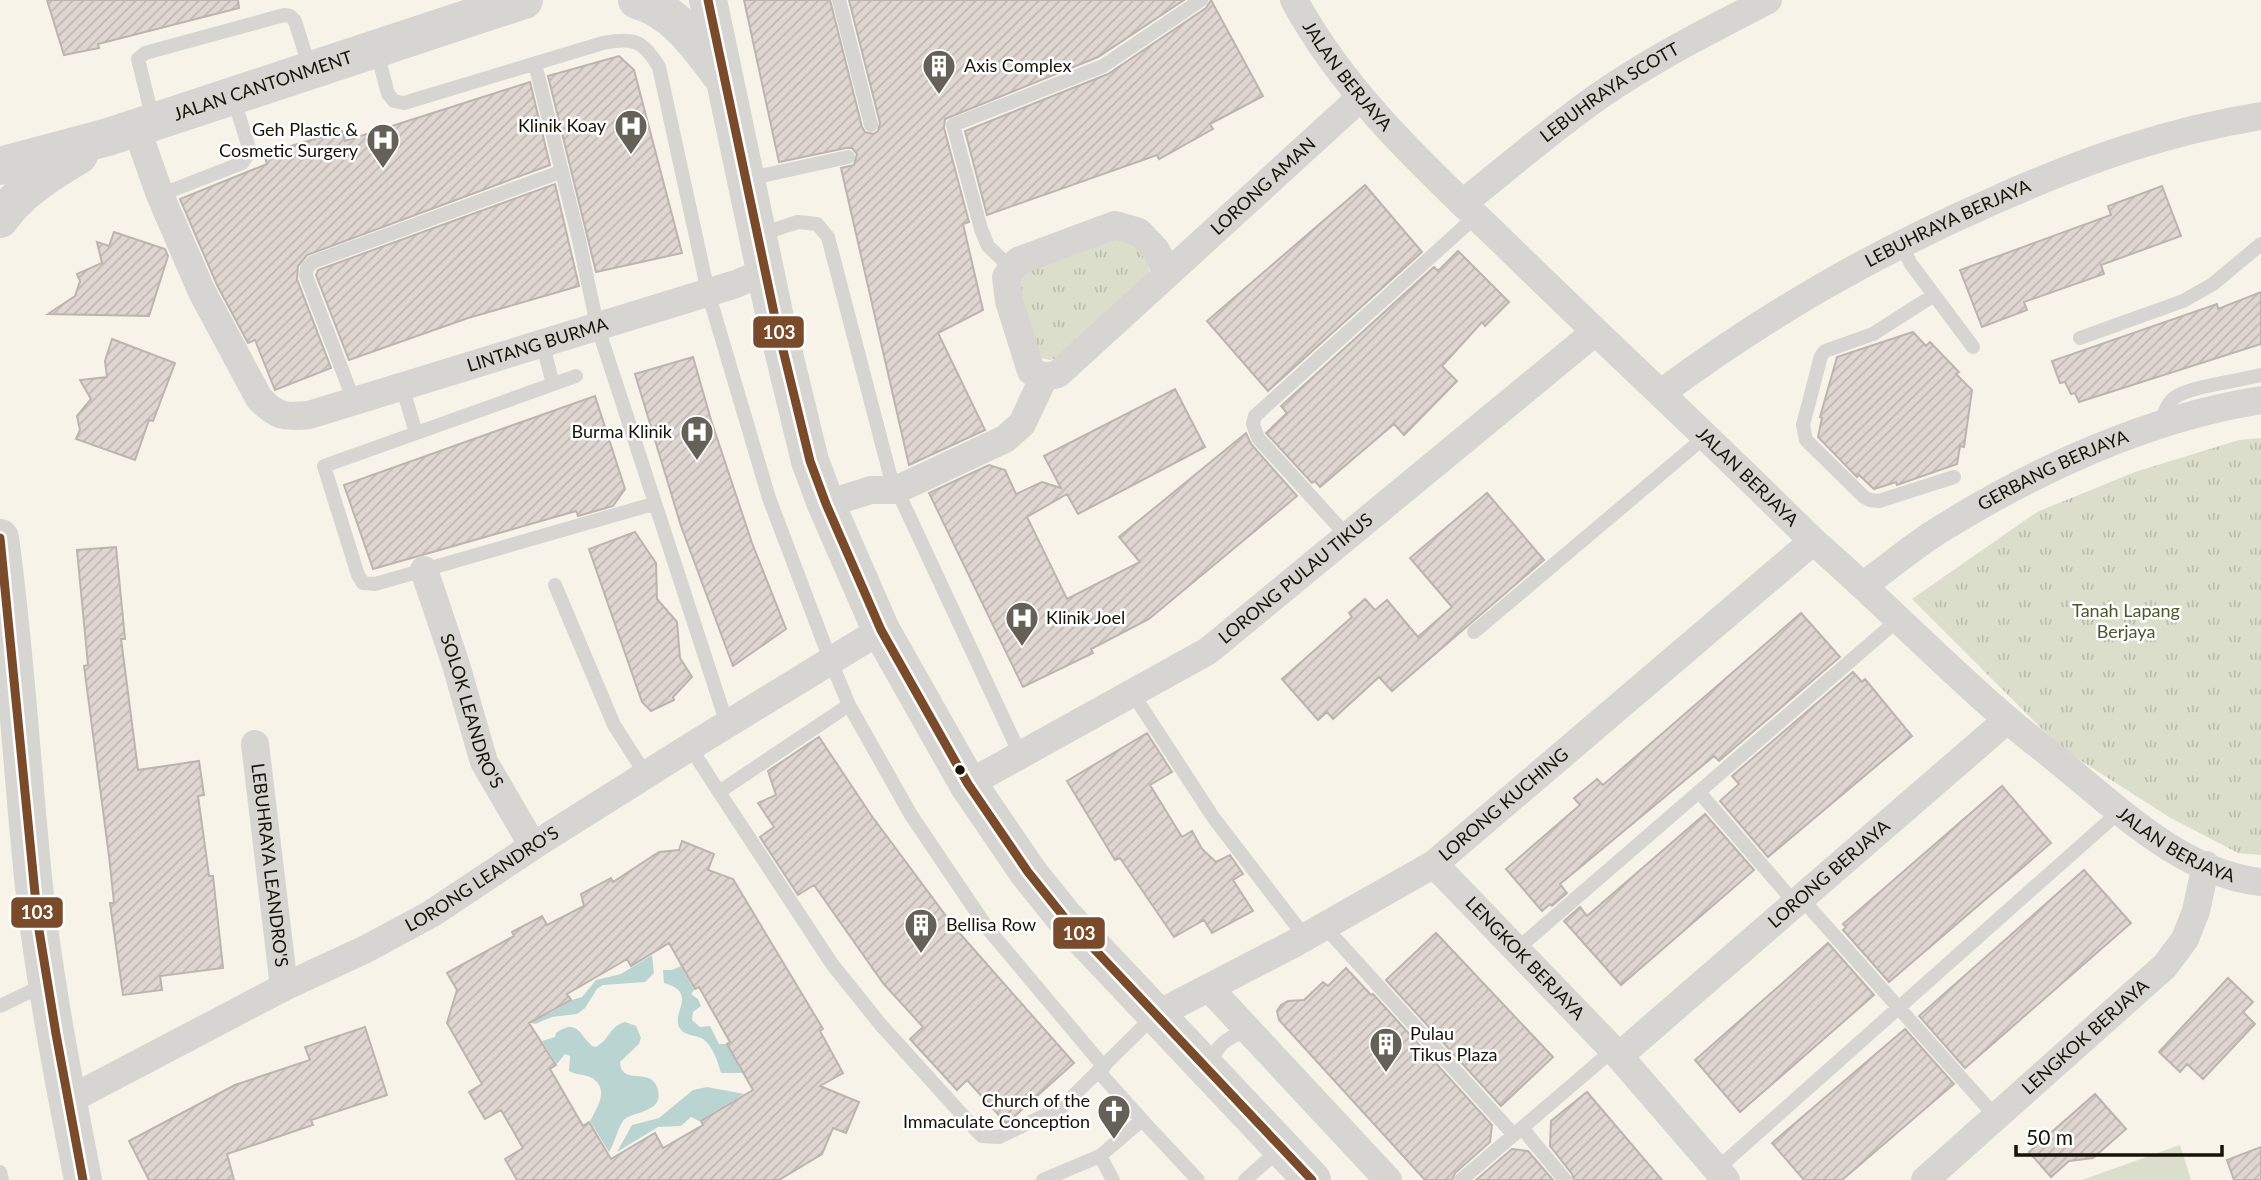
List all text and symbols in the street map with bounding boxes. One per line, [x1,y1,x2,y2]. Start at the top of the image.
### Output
street label: JALAN BERJAYA [1299,17,1398,136]
street label: LEBUHRAYA SCOTT [1535,37,1683,146]
street label: JALAN CANTONMENT [170,45,355,125]
building icon: Axis Complex [920,47,958,96]
place label: Axis Complex [964,54,1071,76]
hospital icon: Klinik Koay [612,107,650,156]
place label: Klinik Koay [518,114,607,136]
place label: Geh Plastic & Cosmetic Surgery [219,118,359,161]
hospital icon: Geh Plastic & Cosmetic Surgery [364,121,402,170]
street label: LORONG AMAN [1206,132,1320,239]
street label: LEBUHRAYA BERJAYA [1861,174,2034,271]
street label: LINTANG BURMA [464,312,611,376]
line badge: 103 [752,315,805,349]
text: 103 [762,320,796,343]
hospital icon: Burma Klinik [678,413,716,462]
place label: Burma Klinik [572,420,673,442]
street label: JALAN BERJAYA [1692,422,1804,531]
street label: GERBANG BERJAYA [1973,424,2132,515]
street label: LORONG PULAU TIKUS [1213,508,1377,648]
hospital icon: Klinik Joel [1003,599,1041,648]
park label: Tanah Lapang Berjaya [2072,599,2180,642]
place label: Klinik Joel [1046,606,1125,628]
street label: SOLOK LEANDRO'S [436,631,509,792]
street label: LORONG KUCHING [1434,743,1572,865]
street label: LEBUHRAYA LEANDRO'S [247,762,294,968]
unlabelled marker [953,763,967,777]
street label: JALAN BERJAYA [2113,802,2238,887]
street label: LORONG BERJAYA [1763,814,1895,932]
street label: LORONG LEANDRO'S [401,821,562,936]
street label: LENGKOK BERJAYA [1461,891,1590,1024]
line badge: 103 [10,896,64,929]
text: 103 [20,900,54,923]
building icon: Bellisa Row [902,906,940,955]
place label: Bellisa Row [946,913,1036,935]
line badge: 103 [1052,916,1106,950]
text: 103 [1062,921,1096,944]
street label: LENGKOK BERJAYA [2017,973,2153,1098]
place label: Pulau Tikus Plaza [1410,1022,1498,1065]
building icon: Pulau Tikus Plaza [1367,1025,1405,1074]
place label: Church of the Immaculate Conception [903,1089,1090,1132]
church icon: Church of the Immaculate Conception [1095,1092,1133,1141]
scale bar [2016,1114,2222,1158]
text: 50 m [2026,1124,2073,1149]

